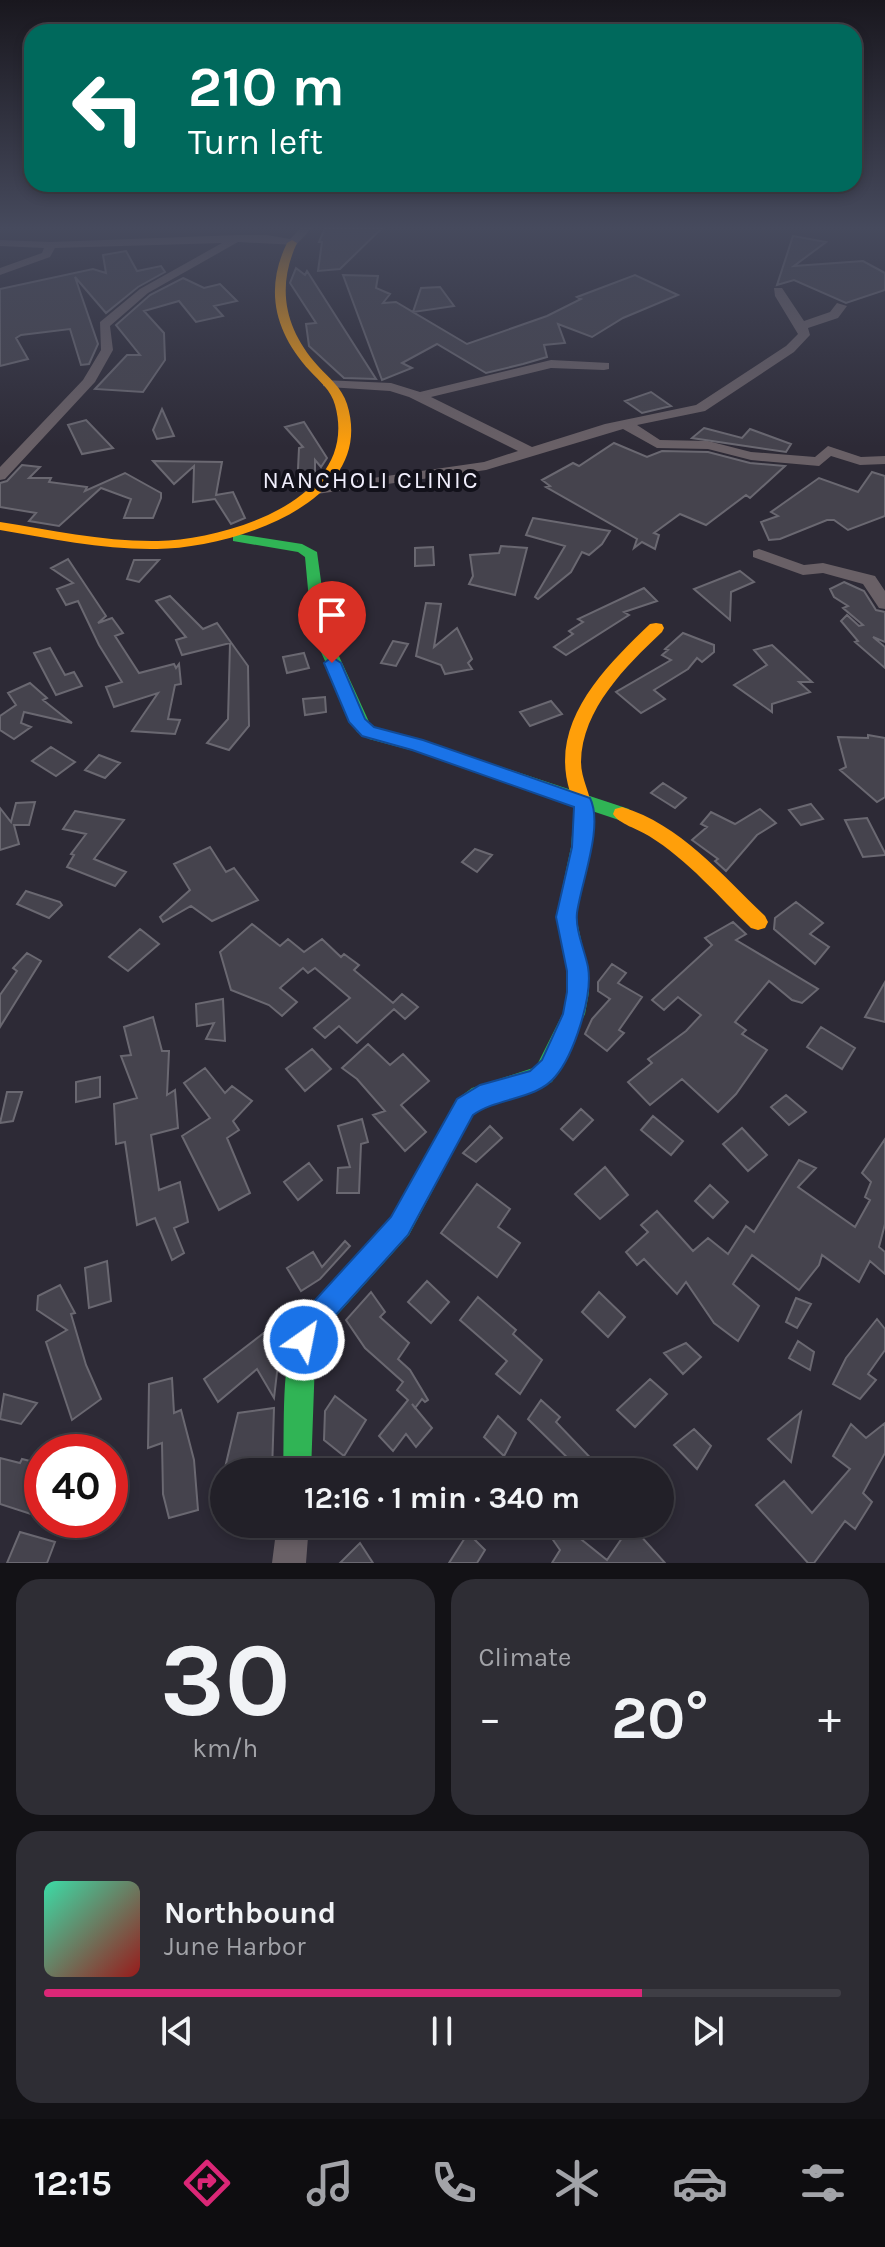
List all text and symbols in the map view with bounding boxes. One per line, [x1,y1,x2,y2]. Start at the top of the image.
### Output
text: 210 m [188,54,345,119]
icon: left [56,56,160,160]
text: Turn left [188,121,323,163]
district label: NANCHOLI CLINIC [262,466,480,494]
pin [298,581,366,663]
icon: arrive [310,593,354,637]
position arrow [262,1298,346,1382]
speed limit sign: 40 [24,1434,128,1538]
text: 12:16 · 1 min · 340 m [304,1480,580,1516]
text: 30 [160,1620,290,1741]
text: Climate [479,1642,571,1673]
text: 20° [611,1683,709,1753]
text: − [479,1693,502,1744]
text: + [818,1693,841,1744]
text: km/h [192,1733,258,1764]
text: Northbound [164,1895,336,1931]
text: June Harbor [164,1931,306,1962]
icon: previous [155,2009,199,2053]
icon: pause [420,2009,464,2053]
icon: next [686,2009,730,2053]
icon: directions [179,2155,235,2211]
icon: music [302,2155,358,2211]
icon: phone [426,2155,482,2211]
icon: climate [549,2155,605,2211]
icon: car [672,2155,728,2211]
icon: filters [795,2155,851,2211]
text: 12:15 [34,2162,112,2204]

